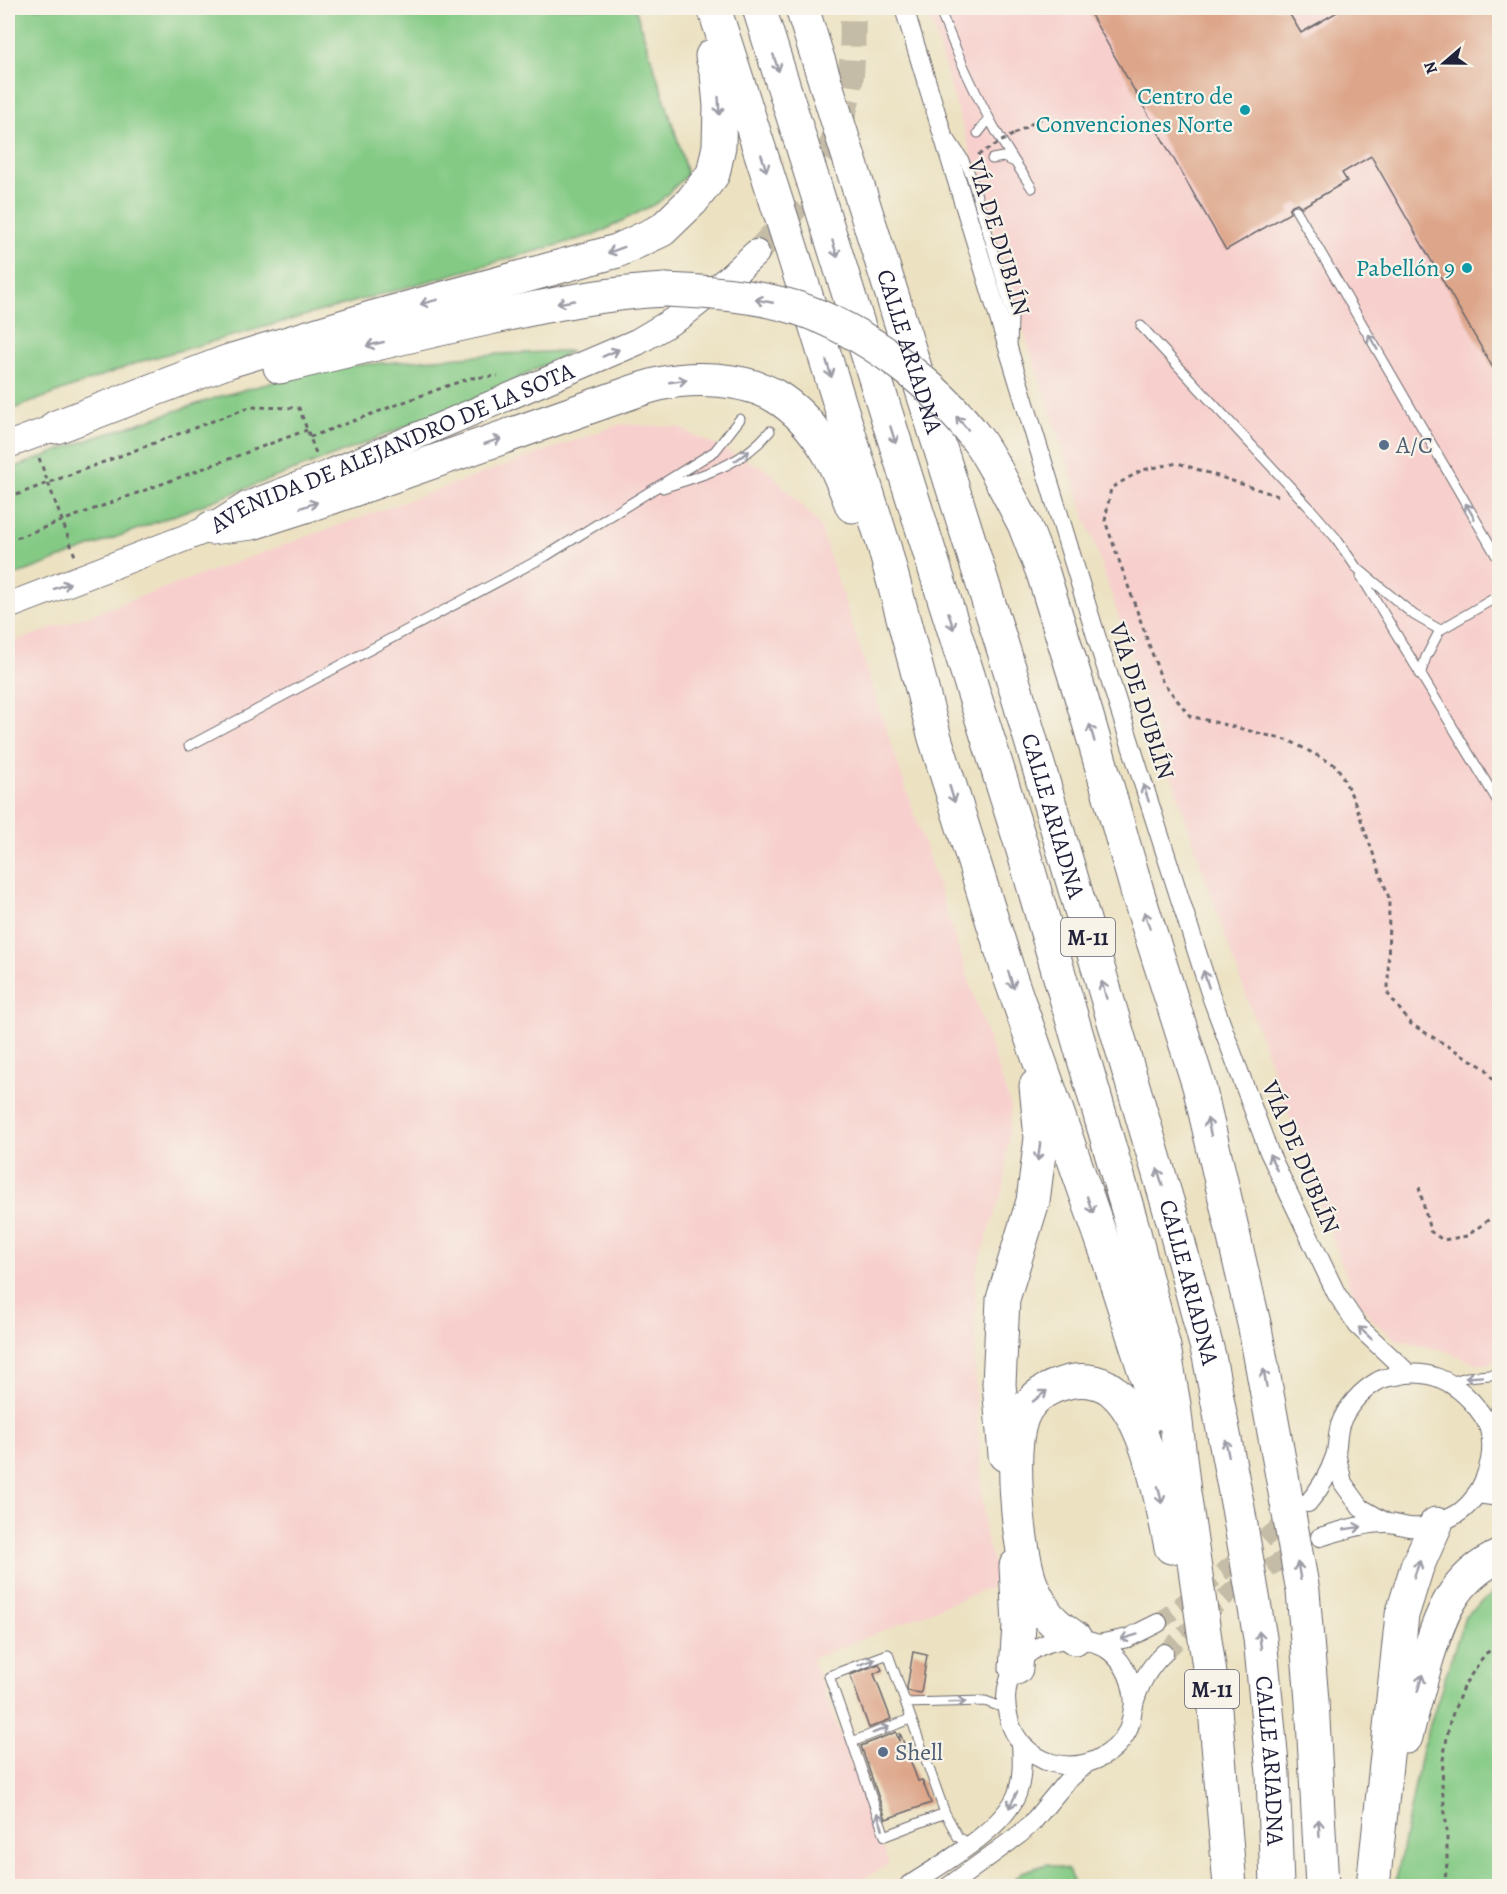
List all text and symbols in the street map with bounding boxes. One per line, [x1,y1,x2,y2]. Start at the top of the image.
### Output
north arrow [1414,33,1474,93]
one-way arrow [772,53,783,72]
text: N [1418,58,1443,77]
place label: Centro de Convenciones Norte [1036,80,1233,140]
one-way arrow [714,95,725,115]
marker: Centro de Convenciones Norte [1238,103,1252,117]
one-way arrow [759,153,770,172]
street label: VÍA DE DUBLÍN [960,154,1038,320]
one-way arrow [830,239,841,258]
one-way arrow [608,246,626,257]
place label: Pabellón 9 [1356,252,1455,284]
marker: Pabellón 9 [1460,261,1474,275]
street label: CALLE ARIADNA [869,265,951,439]
one-way arrow [755,295,774,306]
one-way arrow [556,296,576,307]
one-way arrow [419,297,438,309]
one-way arrow [1366,334,1378,351]
one-way arrow [366,338,385,350]
one-way arrow [601,347,619,359]
street label: AVENIDA DE ALEJANDRO DE LA SOTA [203,354,580,541]
one-way arrow [824,359,835,378]
one-way arrow [668,376,687,387]
one-way arrow [955,415,969,430]
one-way arrow [888,425,899,444]
place label: A/C [1395,429,1433,461]
one-way arrow [483,435,502,446]
marker: A/C [1377,438,1391,452]
one-way arrow [734,450,750,462]
one-way arrow [299,498,318,509]
one-way arrow [1464,503,1476,520]
one-way arrow [53,579,71,590]
one-way arrow [946,612,957,631]
street label: VÍA DE DUBLÍN [1101,618,1182,783]
one-way arrow [1086,723,1097,742]
street label: CALLE ARIADNA [1014,730,1093,903]
one-way arrow [947,784,958,803]
one-way arrow [1140,784,1151,803]
one-way arrow [1141,911,1152,930]
road number: M-11 [1061,918,1115,956]
one-way arrow [1006,970,1017,989]
one-way arrow [1200,970,1211,989]
one-way arrow [1097,981,1109,1000]
street label: VÍA DE DUBLÍN [1254,1075,1348,1238]
one-way arrow [1202,1117,1214,1136]
one-way arrow [1034,1141,1045,1161]
one-way arrow [1267,1153,1278,1171]
one-way arrow [1154,1168,1165,1187]
one-way arrow [1086,1195,1097,1214]
street label: CALLE ARIADNA [1151,1196,1227,1369]
one-way arrow [1358,1326,1373,1340]
one-way arrow [1259,1369,1270,1389]
one-way arrow [1465,1372,1485,1383]
one-way arrow [1032,1389,1048,1402]
one-way arrow [1221,1438,1232,1458]
one-way arrow [1155,1484,1166,1504]
one-way arrow [1343,1523,1363,1534]
one-way arrow [1412,1560,1423,1579]
one-way arrow [1293,1562,1304,1581]
one-way arrow [1254,1630,1265,1650]
one-way arrow [1120,1632,1139,1643]
one-way arrow [857,1655,876,1666]
road number: M-11 [1185,1670,1239,1708]
street label: CALLE ARIADNA [1248,1674,1292,1847]
one-way arrow [1415,1674,1427,1693]
one-way arrow [946,1696,966,1708]
one-way arrow [871,1724,890,1735]
place label: Shell [895,1736,943,1768]
marker: Shell [876,1745,890,1759]
one-way arrow [1007,1790,1018,1808]
one-way arrow [873,1812,884,1831]
one-way arrow [1313,1819,1324,1839]

